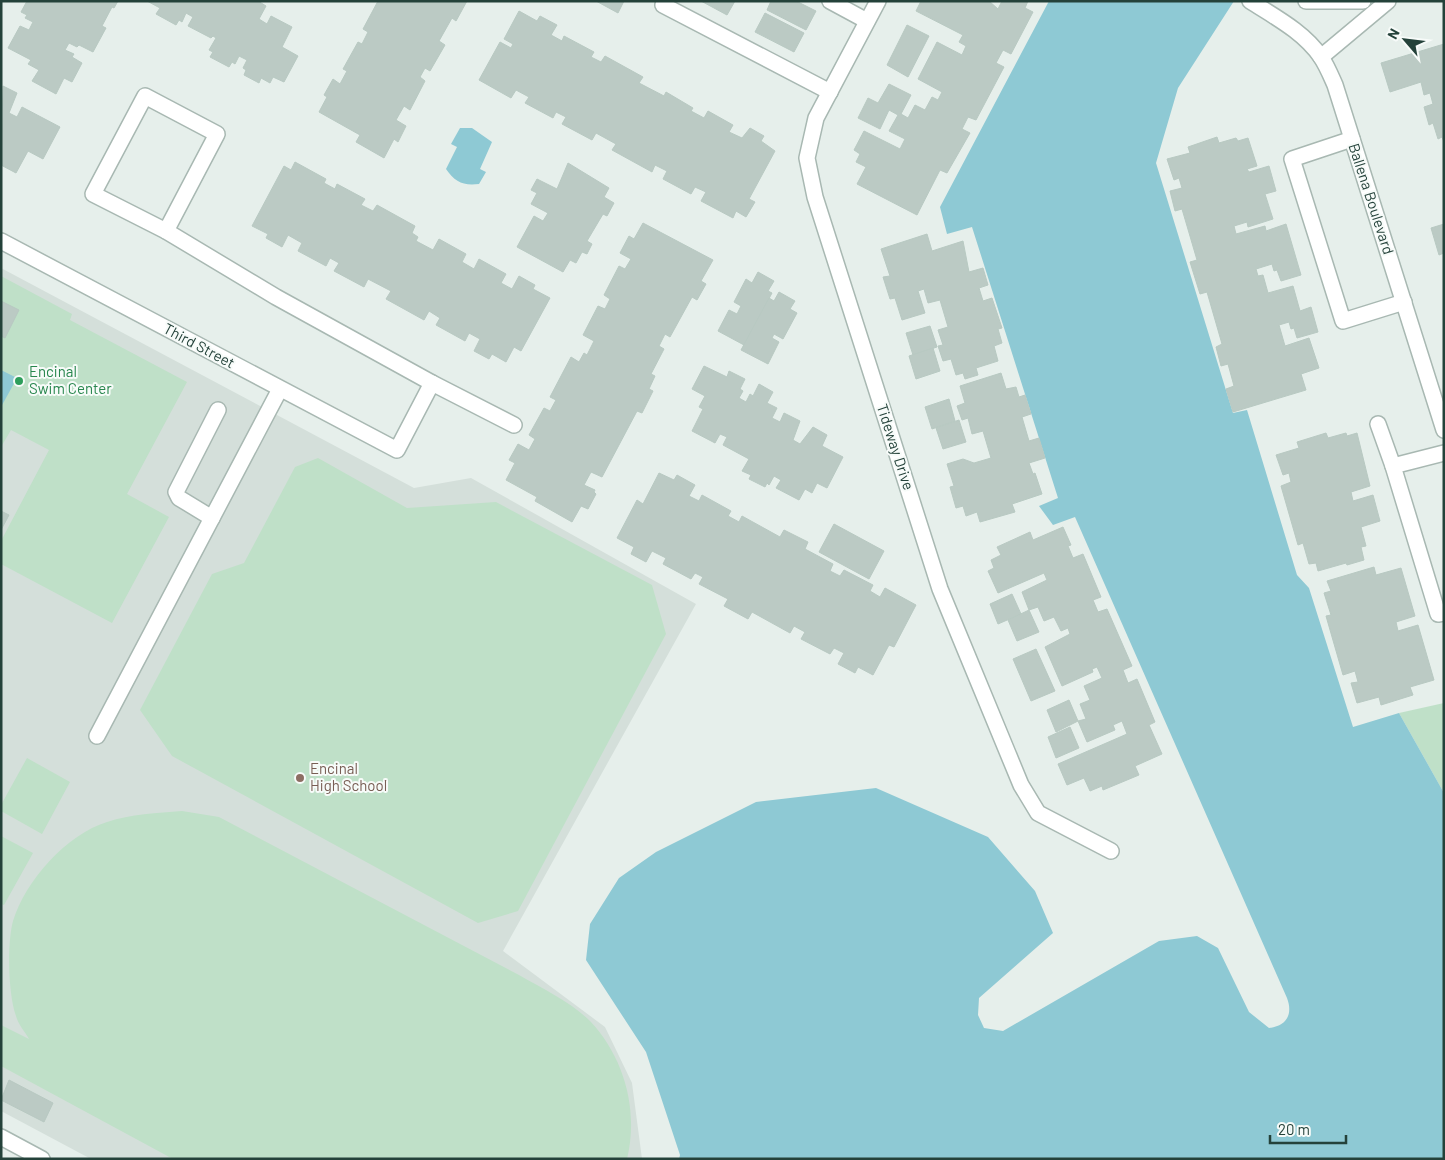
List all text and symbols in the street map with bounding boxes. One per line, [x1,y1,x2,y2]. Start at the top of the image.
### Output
north arrow [1380,15,1430,65]
text: N [1383,26,1403,42]
street label: Ballena Boulevard [1346,141,1398,256]
street label: Third Street [161,319,238,371]
place label: Encinal Swim Center [29,362,112,397]
marker: Encinal Swim Center [13,375,25,387]
street label: Tideway Drive [874,401,918,492]
place label: Encinal High School [310,759,387,794]
marker: Encinal High School [294,772,306,784]
scale bar [1270,1112,1346,1144]
text: 20 m [1278,1120,1310,1138]

